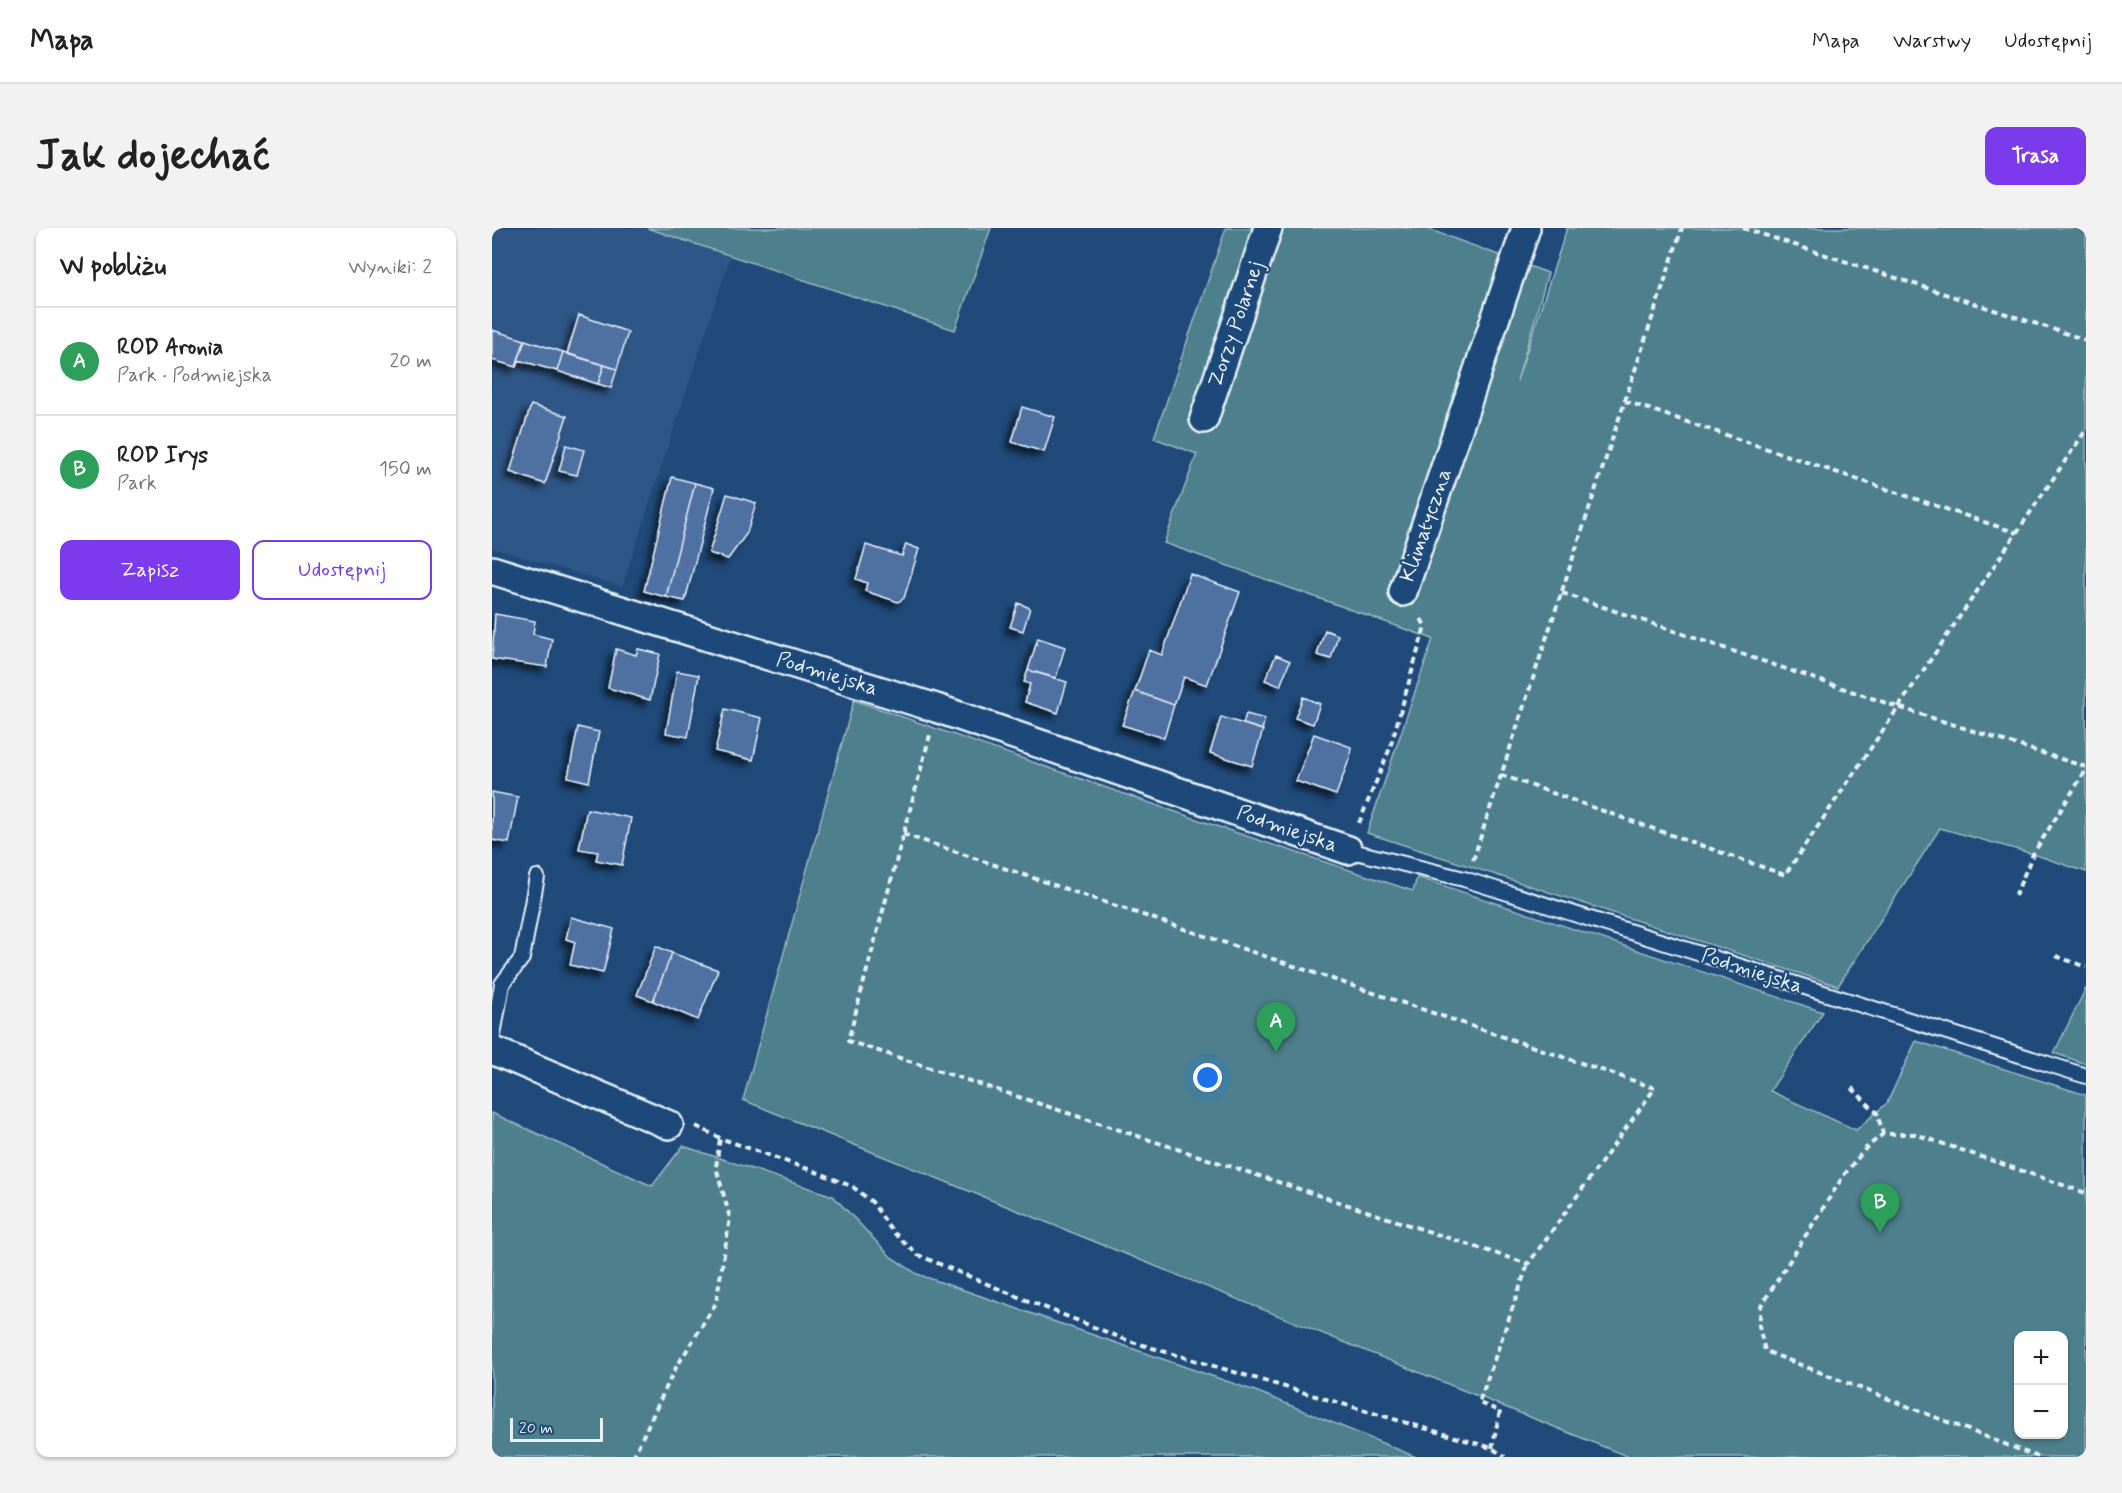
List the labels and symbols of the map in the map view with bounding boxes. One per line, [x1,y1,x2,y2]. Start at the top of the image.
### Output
street label: Zorzy Polarnej [1201,257,1271,391]
street label: Klimatyczna [1393,464,1459,586]
street label: Podmiejska [773,645,881,703]
street label: Podmiejska [1233,799,1341,859]
street label: Podmiejska [1698,941,1806,1001]
pin: A [1256,1002,1296,1052]
your location [1193,1063,1222,1092]
pin: B [1860,1184,1900,1233]
scale bar [510,1415,603,1442]

